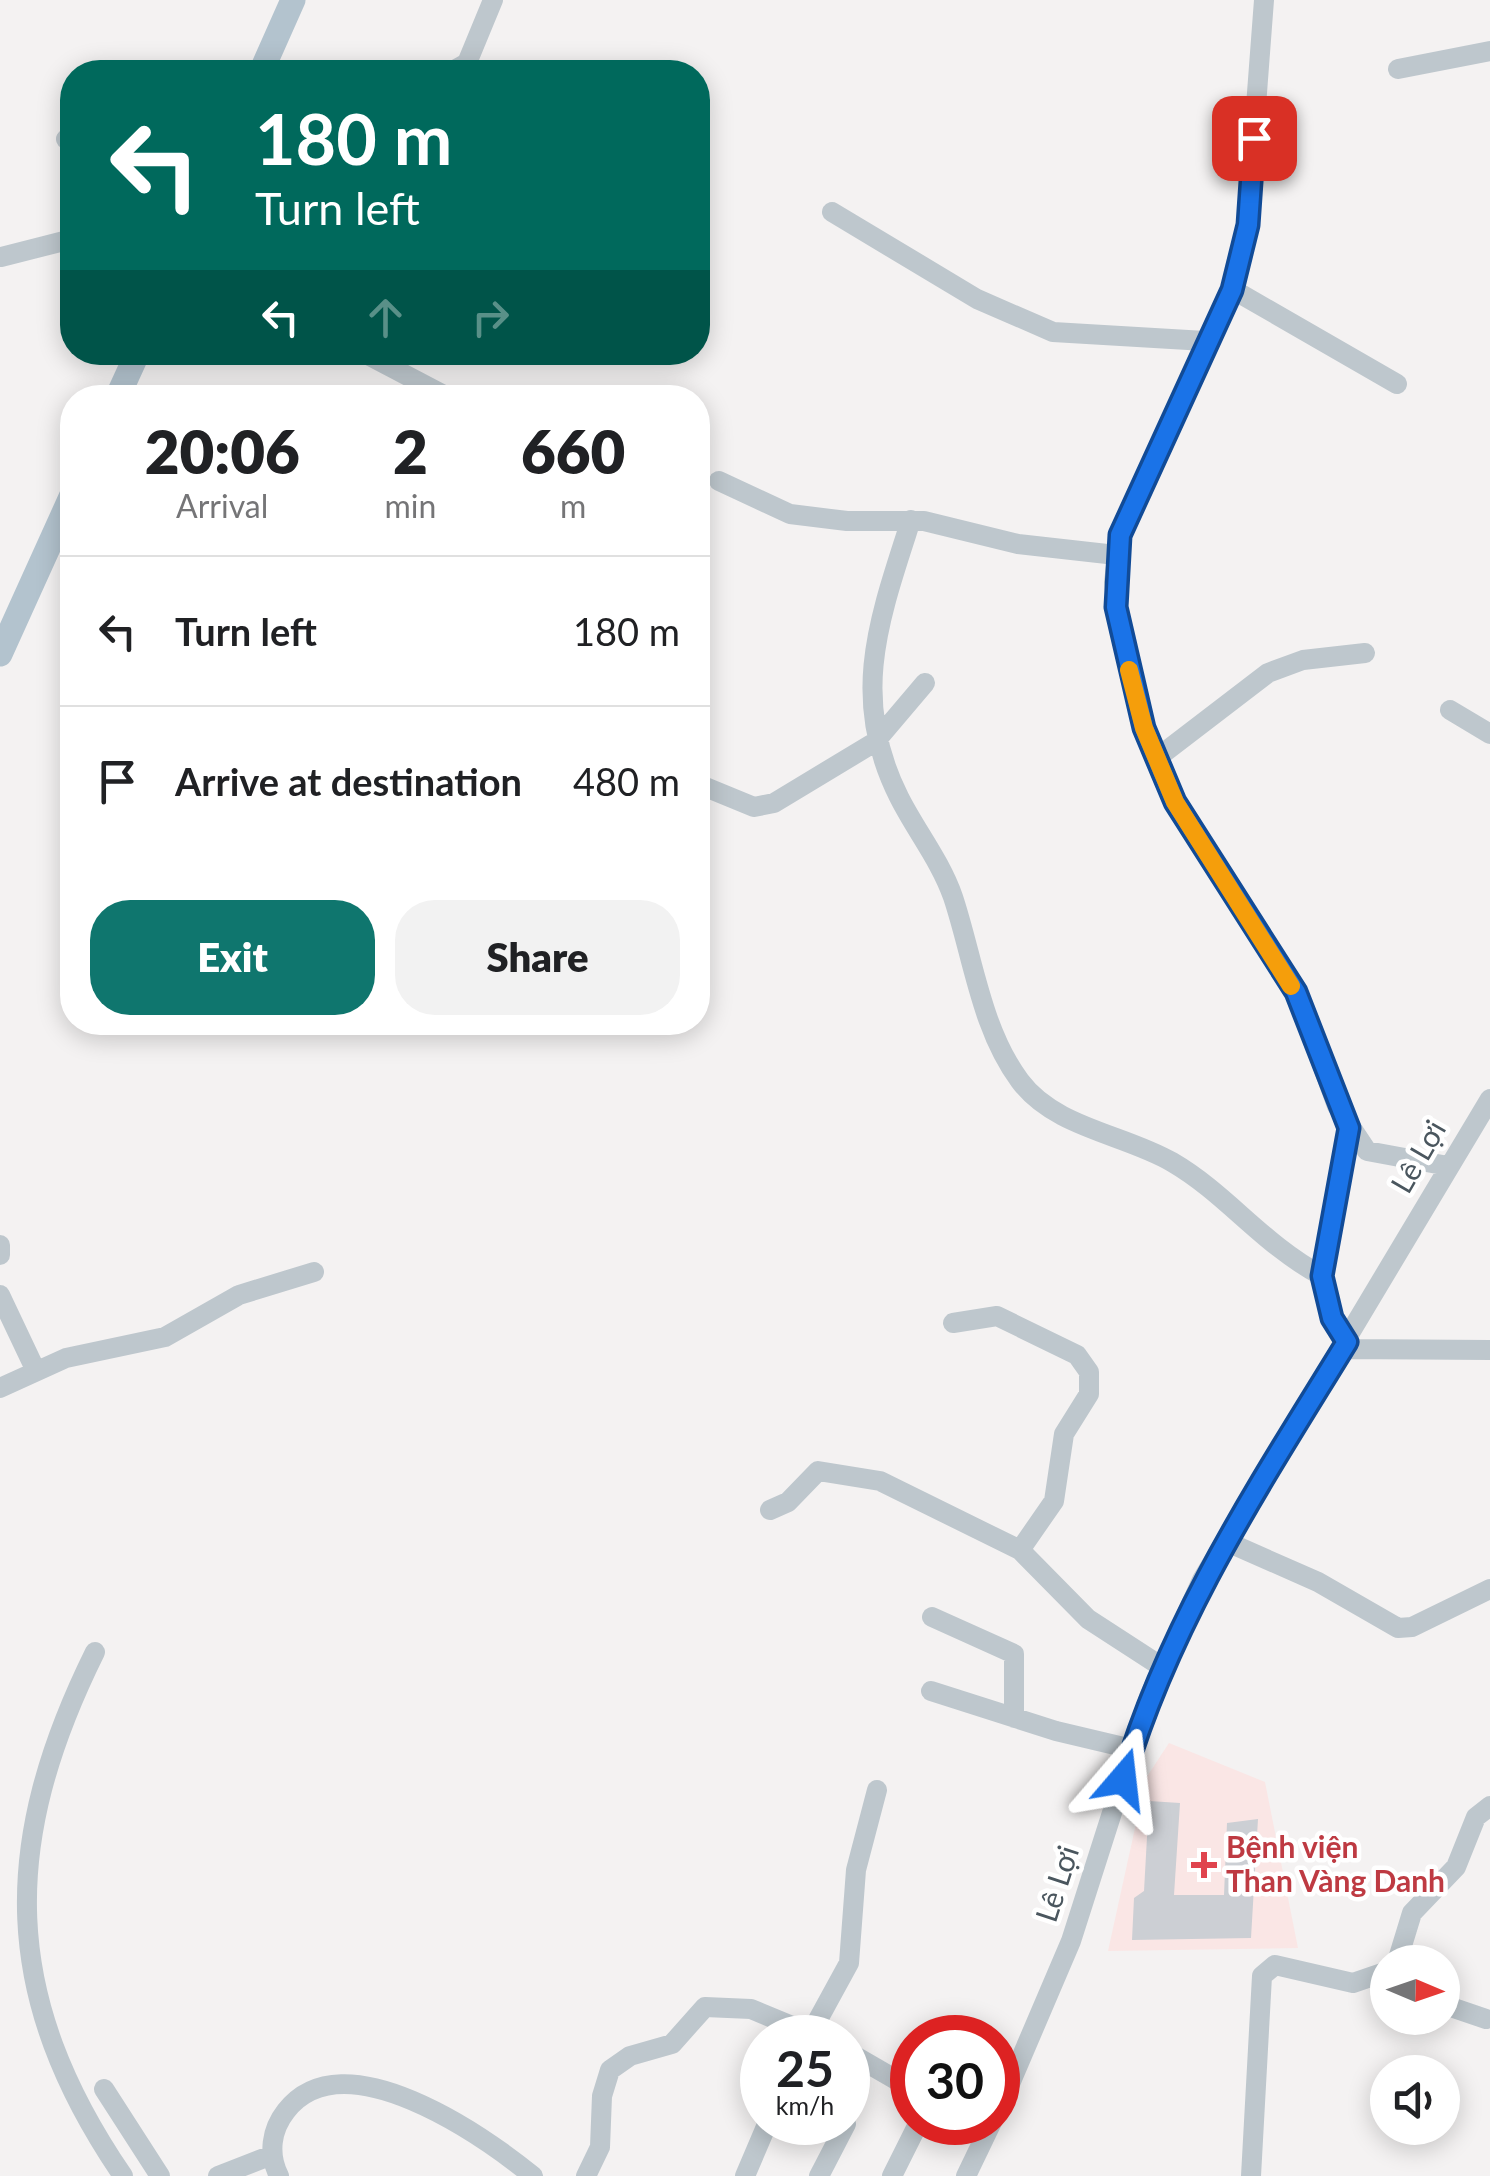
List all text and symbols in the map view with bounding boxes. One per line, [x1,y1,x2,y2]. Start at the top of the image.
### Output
text: 180 m [255,96,452,180]
pin [1212,96,1297,181]
icon: left [90,100,220,230]
icon: arrive [1227,111,1282,166]
text: Turn left [255,181,420,235]
icon: left [253,290,308,345]
icon: ahead [358,290,413,345]
icon: right [463,290,518,345]
text: 20:06 [145,415,300,487]
text: 2 [393,415,428,487]
text: 660 [521,415,625,487]
text: Arrival [176,486,268,525]
text: min [384,486,436,525]
text: m [560,486,586,525]
icon: left [90,604,145,659]
text: Turn left [175,608,317,654]
text: 180 m [573,608,680,654]
icon: arrive [90,754,145,809]
text: Arrive at destination [175,758,522,804]
text: 480 m [573,758,680,804]
button: Exit [90,900,375,1015]
button: Share [395,900,680,1015]
street label: Lê Lợi [1382,1113,1452,1199]
position arrow [1071,1727,1175,1831]
place label: Bệnh viện Than Vàng Danh [1226,1828,1445,1898]
street label: Lê Lợi [1027,1841,1085,1926]
marker: Bệnh viện Than Vàng Danh [1191,1852,1217,1878]
north arrow [1370,1945,1460,2035]
map controls [1370,1945,1460,2145]
speed limit sign: 30 [890,2015,1020,2145]
text: 25 [776,2038,834,2098]
button: sound [1370,2055,1460,2145]
text: km/h [776,2090,834,2120]

